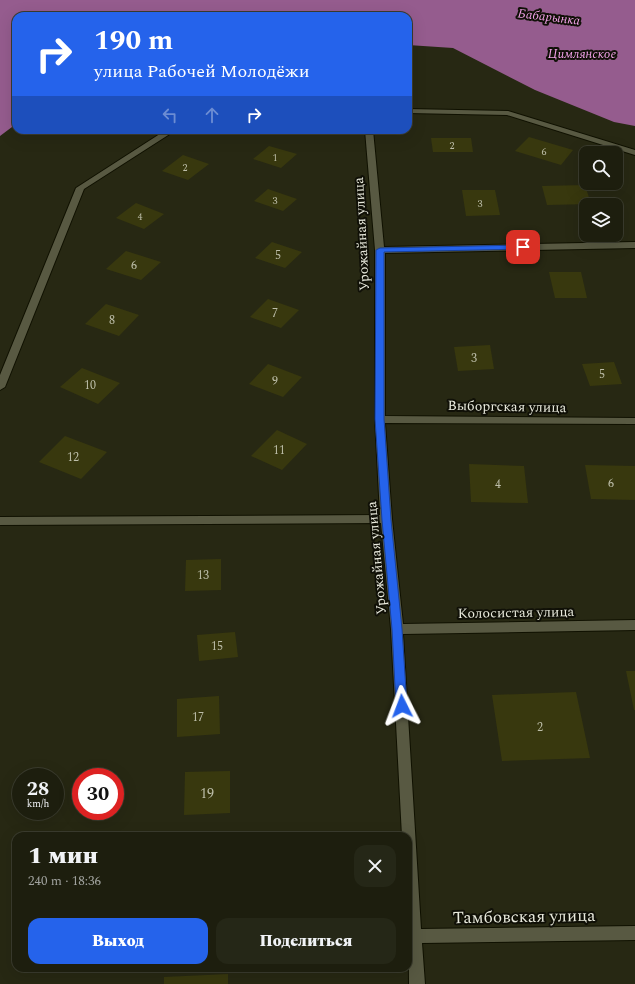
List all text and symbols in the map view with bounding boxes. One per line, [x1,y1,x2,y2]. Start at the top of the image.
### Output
water label: Бабарынка [517,3,582,31]
text: 190 m [94,19,173,62]
icon: right [28,28,80,80]
water label: Цимлянское [548,44,616,64]
text: улица Рабочей Молодёжи [94,58,310,85]
icon: left [159,104,181,126]
icon: ahead [201,104,223,126]
icon: right [243,104,265,126]
house number: 2 [450,138,455,154]
house number: 6 [542,144,547,160]
map controls [579,146,623,242]
button: search [579,146,623,190]
house number: 1 [273,150,278,166]
house number: 2 [183,160,188,176]
street label: Урожайная улица [348,176,375,291]
house number: 3 [273,193,278,209]
house number: 3 [478,196,483,212]
button: layers [579,198,623,242]
house number: 4 [138,209,143,225]
pin [506,230,540,264]
icon: arrive [512,236,534,258]
house number: 5 [275,246,281,265]
house number: 6 [131,256,137,275]
house number: 7 [272,304,278,323]
house number: 8 [109,311,115,330]
house number: 3 [471,349,477,368]
house number: 5 [599,365,605,384]
house number: 9 [272,372,278,391]
house number: 10 [84,376,96,395]
street label: Выборгская улица [447,395,567,418]
house number: 11 [273,441,285,460]
house number: 12 [67,448,79,467]
house number: 6 [608,474,614,493]
house number: 4 [495,475,501,494]
street label: Урожайная улица [361,500,392,616]
house number: 13 [197,566,209,585]
street label: Колосистая улица [457,601,575,624]
house number: 15 [211,637,223,656]
position arrow [381,685,423,727]
house number: 17 [192,708,204,727]
house number: 2 [537,718,543,737]
speed limit sign: 30 [72,768,124,820]
text: 28 [27,774,49,804]
house number: 19 [200,783,214,804]
text: km/h [27,796,49,812]
text: 1 мин [28,838,98,874]
button: close [354,845,396,887]
text: 240 m · 18:36 [28,871,101,891]
street label: Тамбовская улица [452,903,596,931]
button: Выход [28,918,208,964]
button: Поделиться [216,918,396,964]

